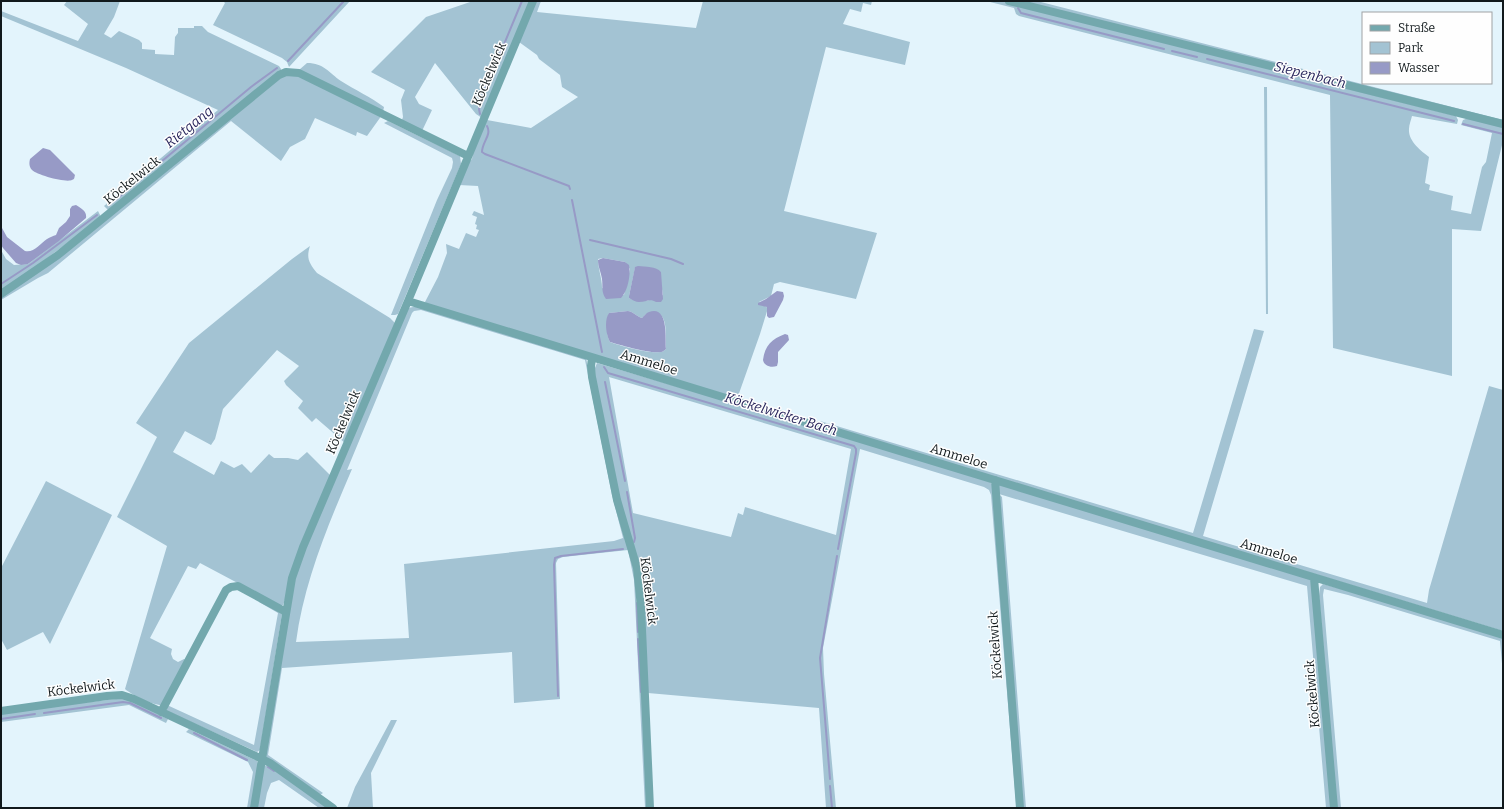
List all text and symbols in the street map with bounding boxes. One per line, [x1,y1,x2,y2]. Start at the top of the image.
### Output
legend [1362,12,1492,84]
text: Straße [1398,21,1435,35]
street label: Köckelwick [469,39,509,108]
text: Park [1398,41,1424,55]
water label: Siepenbach [1272,58,1348,92]
text: Wasser [1398,61,1440,75]
water label: Rietgang [161,102,217,152]
street label: Köckelwick [101,152,164,207]
street label: Ammeloe [618,346,680,378]
street label: Köckelwick [323,387,363,456]
water label: Köckelwicker Bach [723,389,839,439]
street label: Ammeloe [928,440,990,472]
street label: Ammeloe [1238,535,1300,567]
street label: Köckelwick [637,556,661,626]
street label: Köckelwick [985,610,1005,679]
street label: Köckelwick [1302,659,1322,729]
street label: Köckelwick [46,676,116,700]

